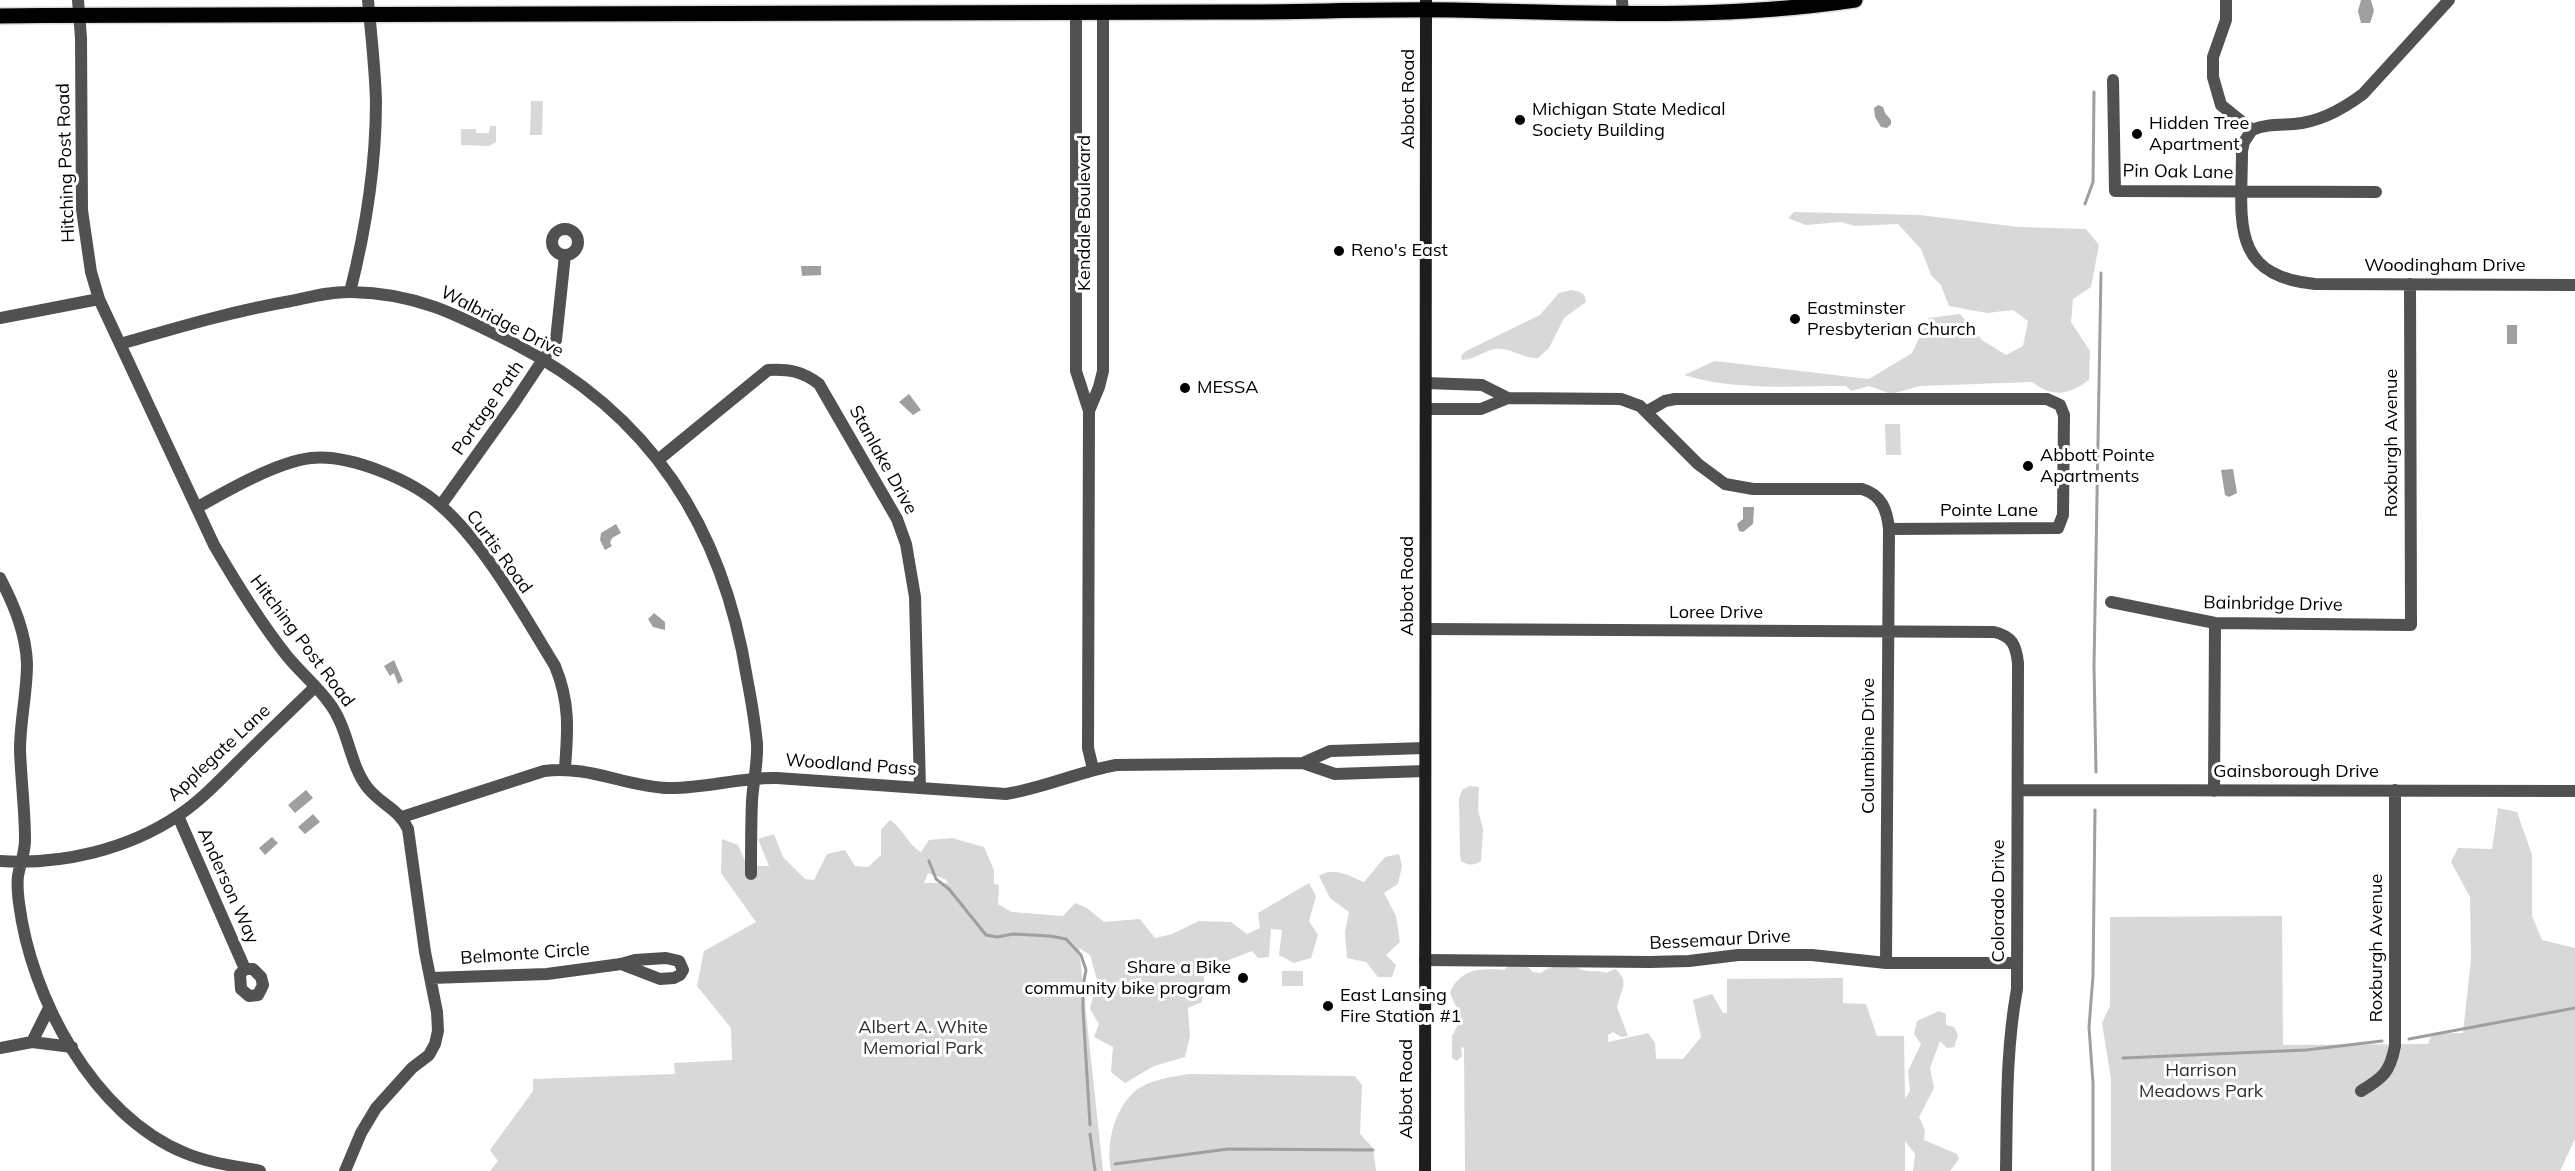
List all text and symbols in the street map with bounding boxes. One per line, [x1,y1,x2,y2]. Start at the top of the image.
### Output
street label: Abbot Road [1398,49,1420,149]
street label: Hitching Post Road [52,83,80,243]
place label: Michigan State Medical Society Building [1532,99,1726,142]
marker: Michigan State Medical Society Building [1513,113,1527,127]
place label: Hidden Tree Apartment [2149,113,2249,156]
marker: Hidden Tree Apartment [2130,127,2144,141]
street label: Kendale Boulevard [1074,135,1096,291]
street label: Pin Oak Lane [2122,160,2234,184]
place label: Reno's East [1351,240,1448,262]
marker: Reno's East [1332,244,1346,258]
street label: Woodingham Drive [2364,255,2526,277]
street label: Walbridge Drive [437,282,567,362]
place label: Eastminster Presbyterian Church [1807,298,1976,340]
marker: Eastminster Presbyterian Church [1788,312,1802,326]
street label: Portage Path [448,357,528,459]
street label: Roxburgh Avenue [2381,369,2403,517]
place label: MESSA [1197,377,1258,399]
marker: MESSA [1178,381,1192,395]
street label: Stanlake Drive [844,402,922,518]
place label: Abbott Pointe Apartments [2040,445,2155,488]
marker: Abbott Pointe Apartments [2021,459,2035,473]
street label: Pointe Lane [1940,500,2038,522]
street label: Curtis Road [462,506,536,598]
street label: Abbot Road [1397,536,1419,636]
street label: Hitching Post Road [245,571,359,711]
street label: Bainbridge Drive [2203,592,2343,616]
street label: Loree Drive [1669,602,1763,624]
street label: Columbine Drive [1858,678,1880,814]
street label: Applegate Lane [163,700,275,806]
street label: Woodland Pass [785,750,917,780]
street label: Gainsborough Drive [2213,761,2379,783]
street label: Anderson Way [193,825,263,947]
street label: Colorado Drive [1988,839,2010,963]
street label: Roxburgh Avenue [2366,874,2388,1022]
street label: Bessemaur Drive [1649,926,1791,954]
street label: Belmonte Circle [460,939,590,969]
place label: Share a Bike community bike program [1024,957,1231,1000]
marker: Share a Bike community bike program [1236,971,1250,985]
place label: East Lansing Fire Station #1 [1340,985,1461,1028]
marker: East Lansing Fire Station #1 [1321,999,1335,1013]
park label: Albert A. White Memorial Park [858,1017,988,1060]
street label: Abbot Road [1396,1039,1418,1139]
park label: Harrison Meadows Park [2139,1060,2263,1102]

